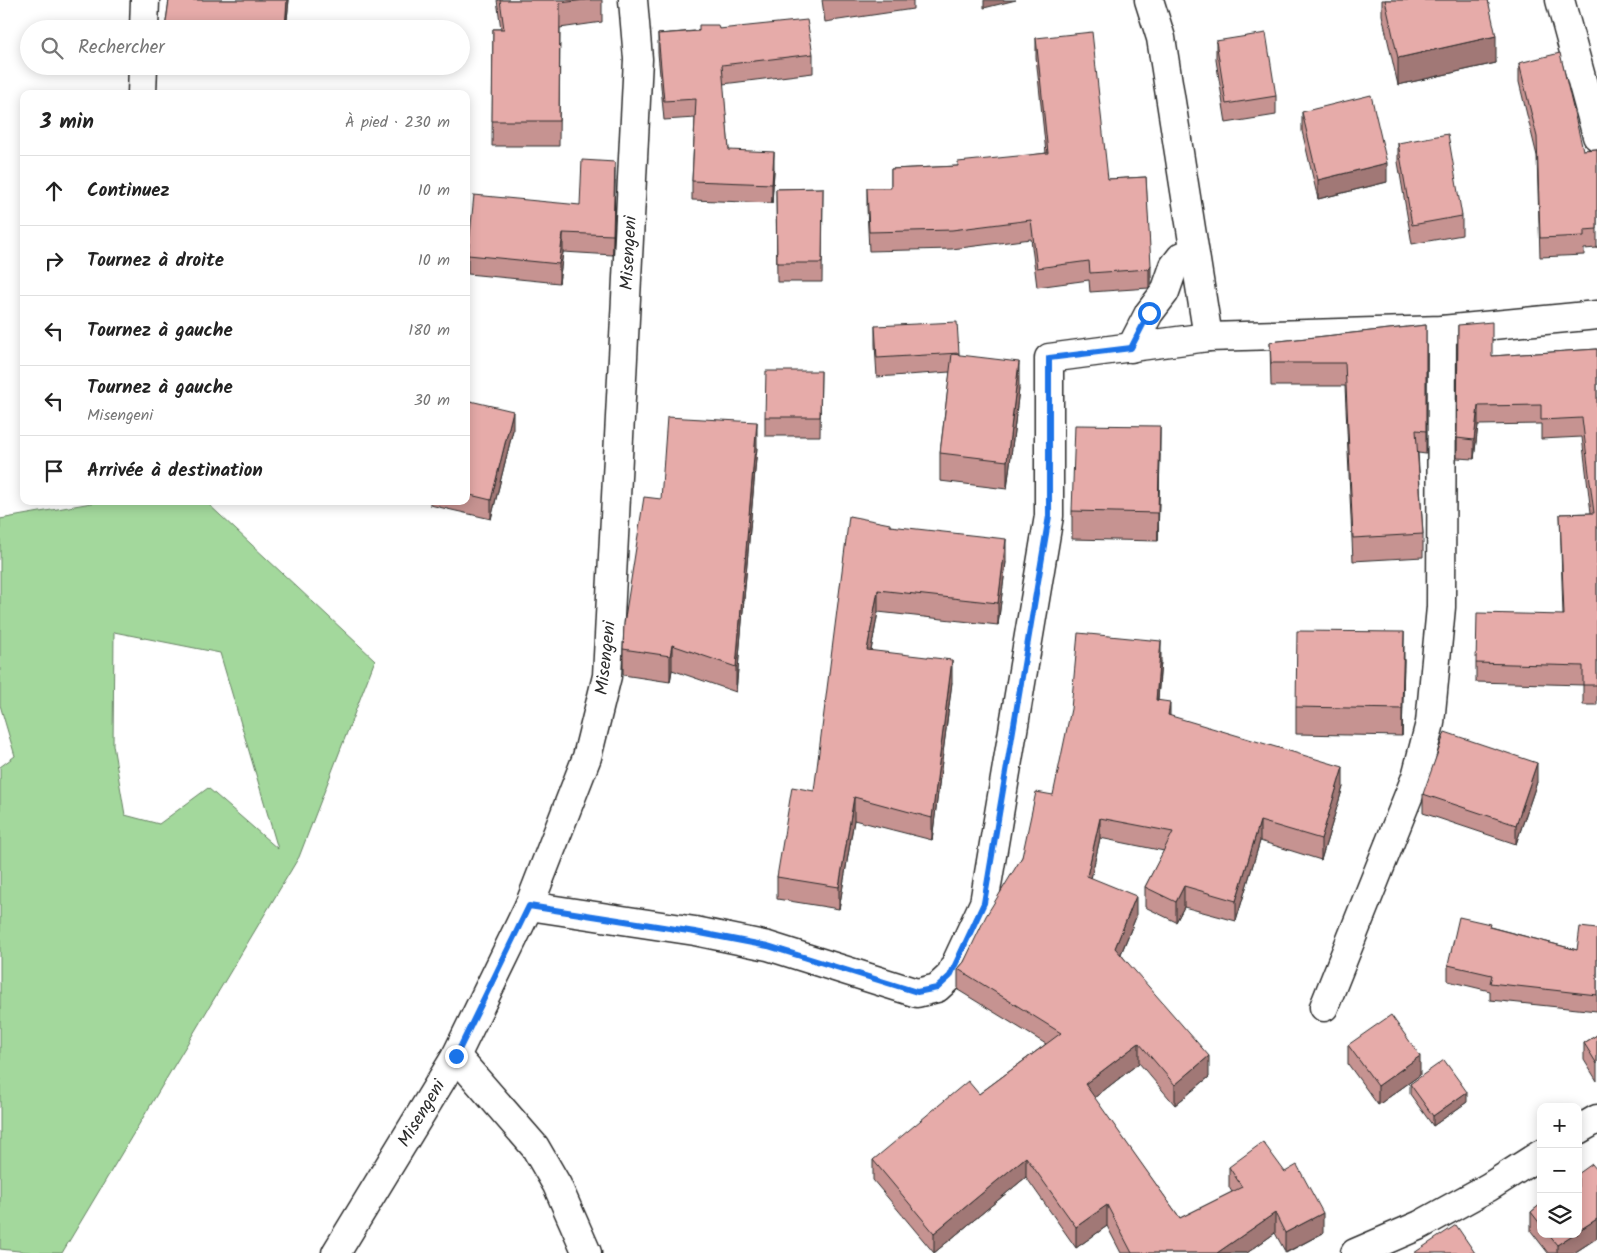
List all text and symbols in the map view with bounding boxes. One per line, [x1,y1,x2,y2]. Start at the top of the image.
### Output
search box [20,20,470,75]
text: Rechercher [78,33,165,63]
icon: search [38,34,66,62]
text: 3 min [40,106,94,139]
text: À pied · 230 m [345,110,450,135]
text: Continuez [87,176,170,206]
icon: ahead [40,177,68,205]
text: 10 m [418,178,450,203]
street label: Misengeni [613,214,646,291]
text: Tournez à droite [87,246,224,276]
icon: right [40,247,68,275]
text: 10 m [418,248,450,273]
route start [1138,302,1161,325]
text: Tournez à gauche [87,316,233,346]
icon: left [40,317,68,345]
text: 180 m [408,318,450,343]
text: Tournez à gauche [87,373,233,403]
icon: left [40,387,68,415]
text: 30 m [414,388,450,413]
text: Misengeni [87,403,153,428]
text: Arrivée à destination [87,456,263,486]
icon: arrive [40,457,68,485]
street label: Misengeni [588,619,625,697]
route end [445,1045,468,1068]
street label: Misengeni [391,1074,454,1153]
map controls [1537,1103,1582,1238]
button: + [1537,1103,1582,1148]
button: − [1537,1148,1582,1193]
button: layers [1537,1193,1582,1238]

